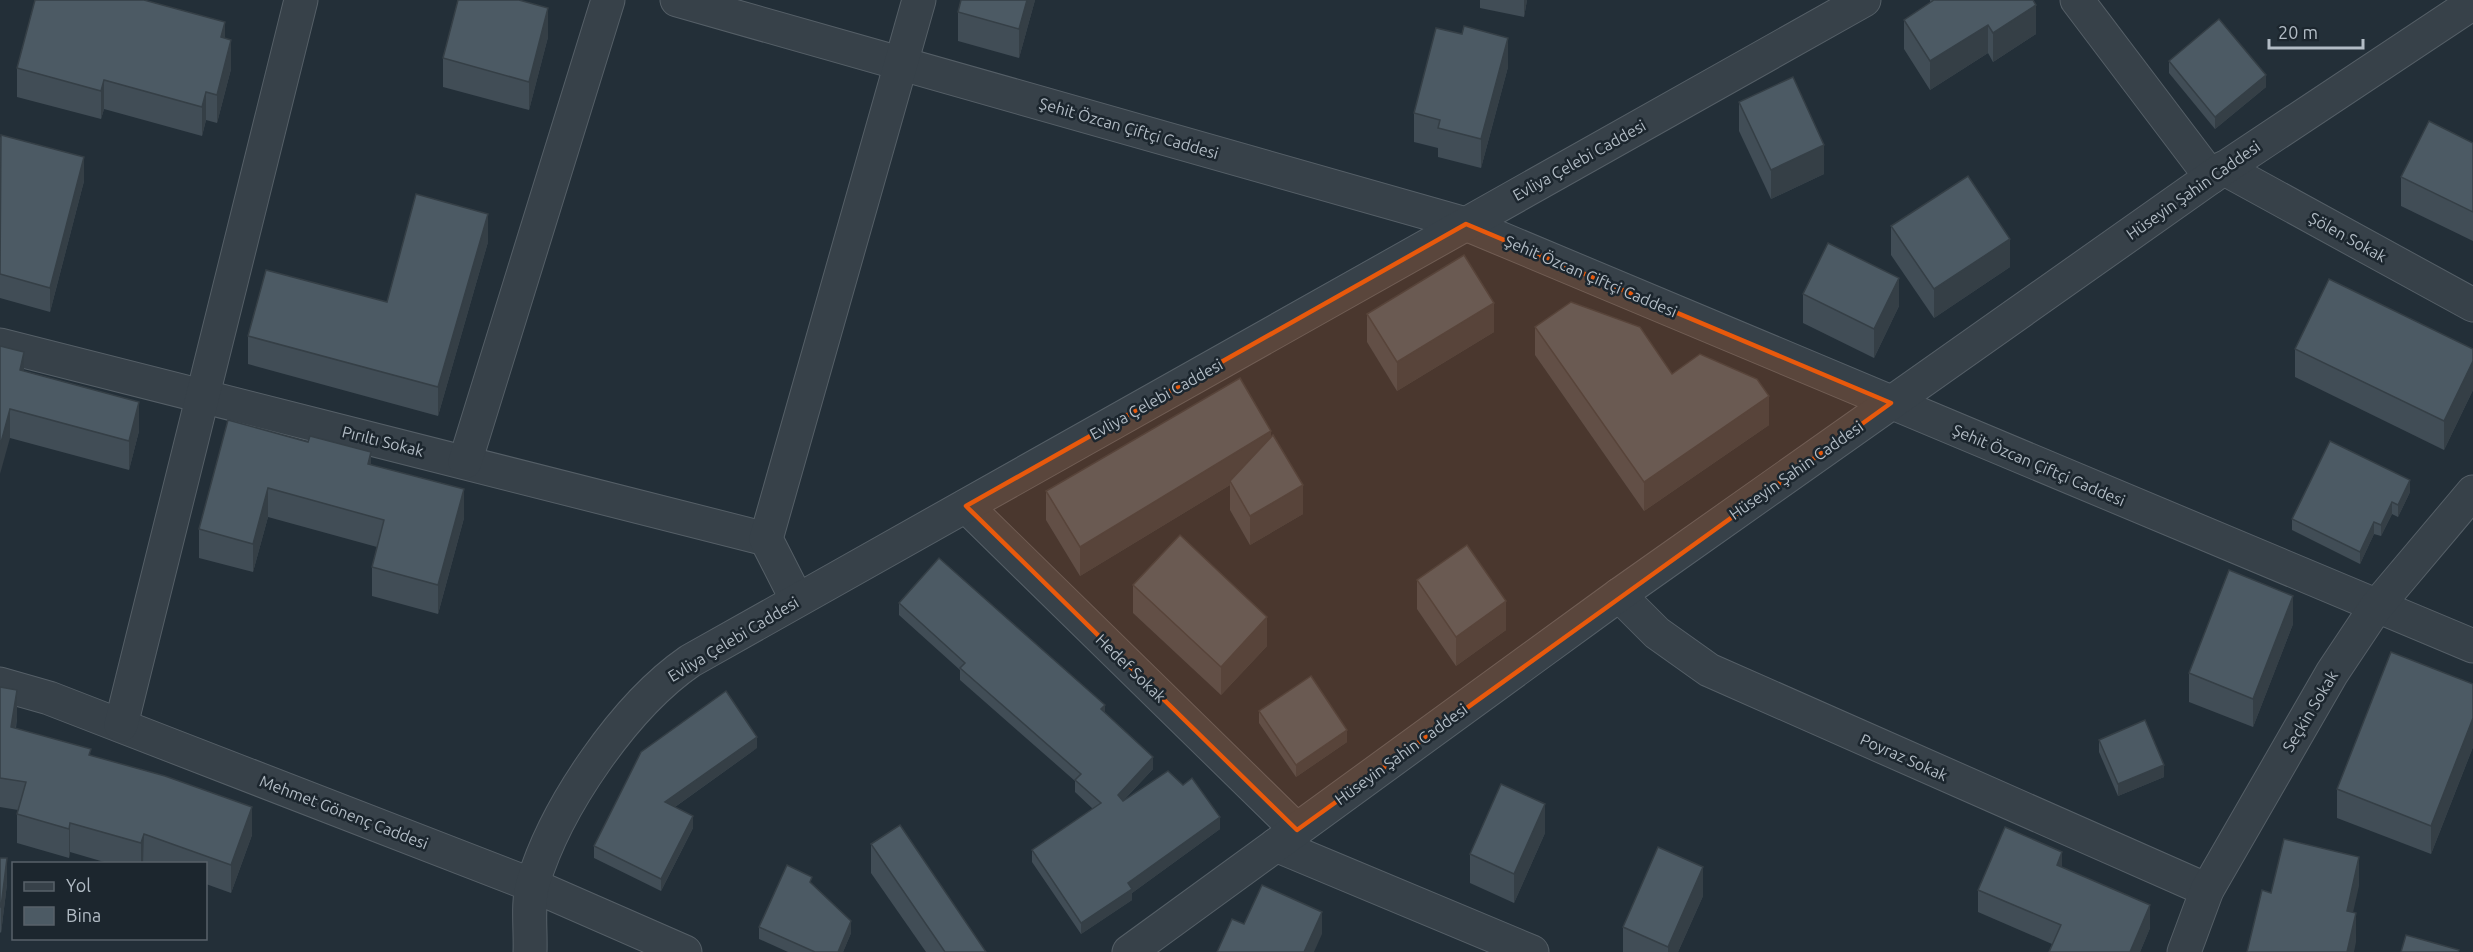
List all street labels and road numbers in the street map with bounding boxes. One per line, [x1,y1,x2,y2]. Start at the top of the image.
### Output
street label: Şehit Özcan Çiftçi Caddesi [1037,94,1221,162]
street label: Evliya Çelebi Caddesi [1509,116,1649,204]
street label: Hüseyin Şahin Caddesi [2123,137,2263,243]
street label: Şölen Sokak [2306,208,2390,266]
street label: Şehit Özcan Çiftçi Caddesi [1502,231,1680,321]
street label: Evliya Çelebi Caddesi [1086,355,1226,443]
street label: Hüseyin Şahin Caddesi [1726,417,1866,523]
street label: Şehit Özcan Çiftçi Caddesi [1950,420,2128,510]
street label: Pırıltı Sokak [340,422,426,460]
street label: Evliya Çelebi Caddesi [664,593,802,685]
street label: Hedef Sokak [1092,630,1170,706]
street label: Seçkin Sokak [2279,667,2341,755]
street label: Hüseyin Şahin Caddesi [1331,700,1471,808]
street label: Poyraz Sokak [1857,730,1951,784]
street label: Mehmet Gönenç Caddesi [257,772,431,852]

